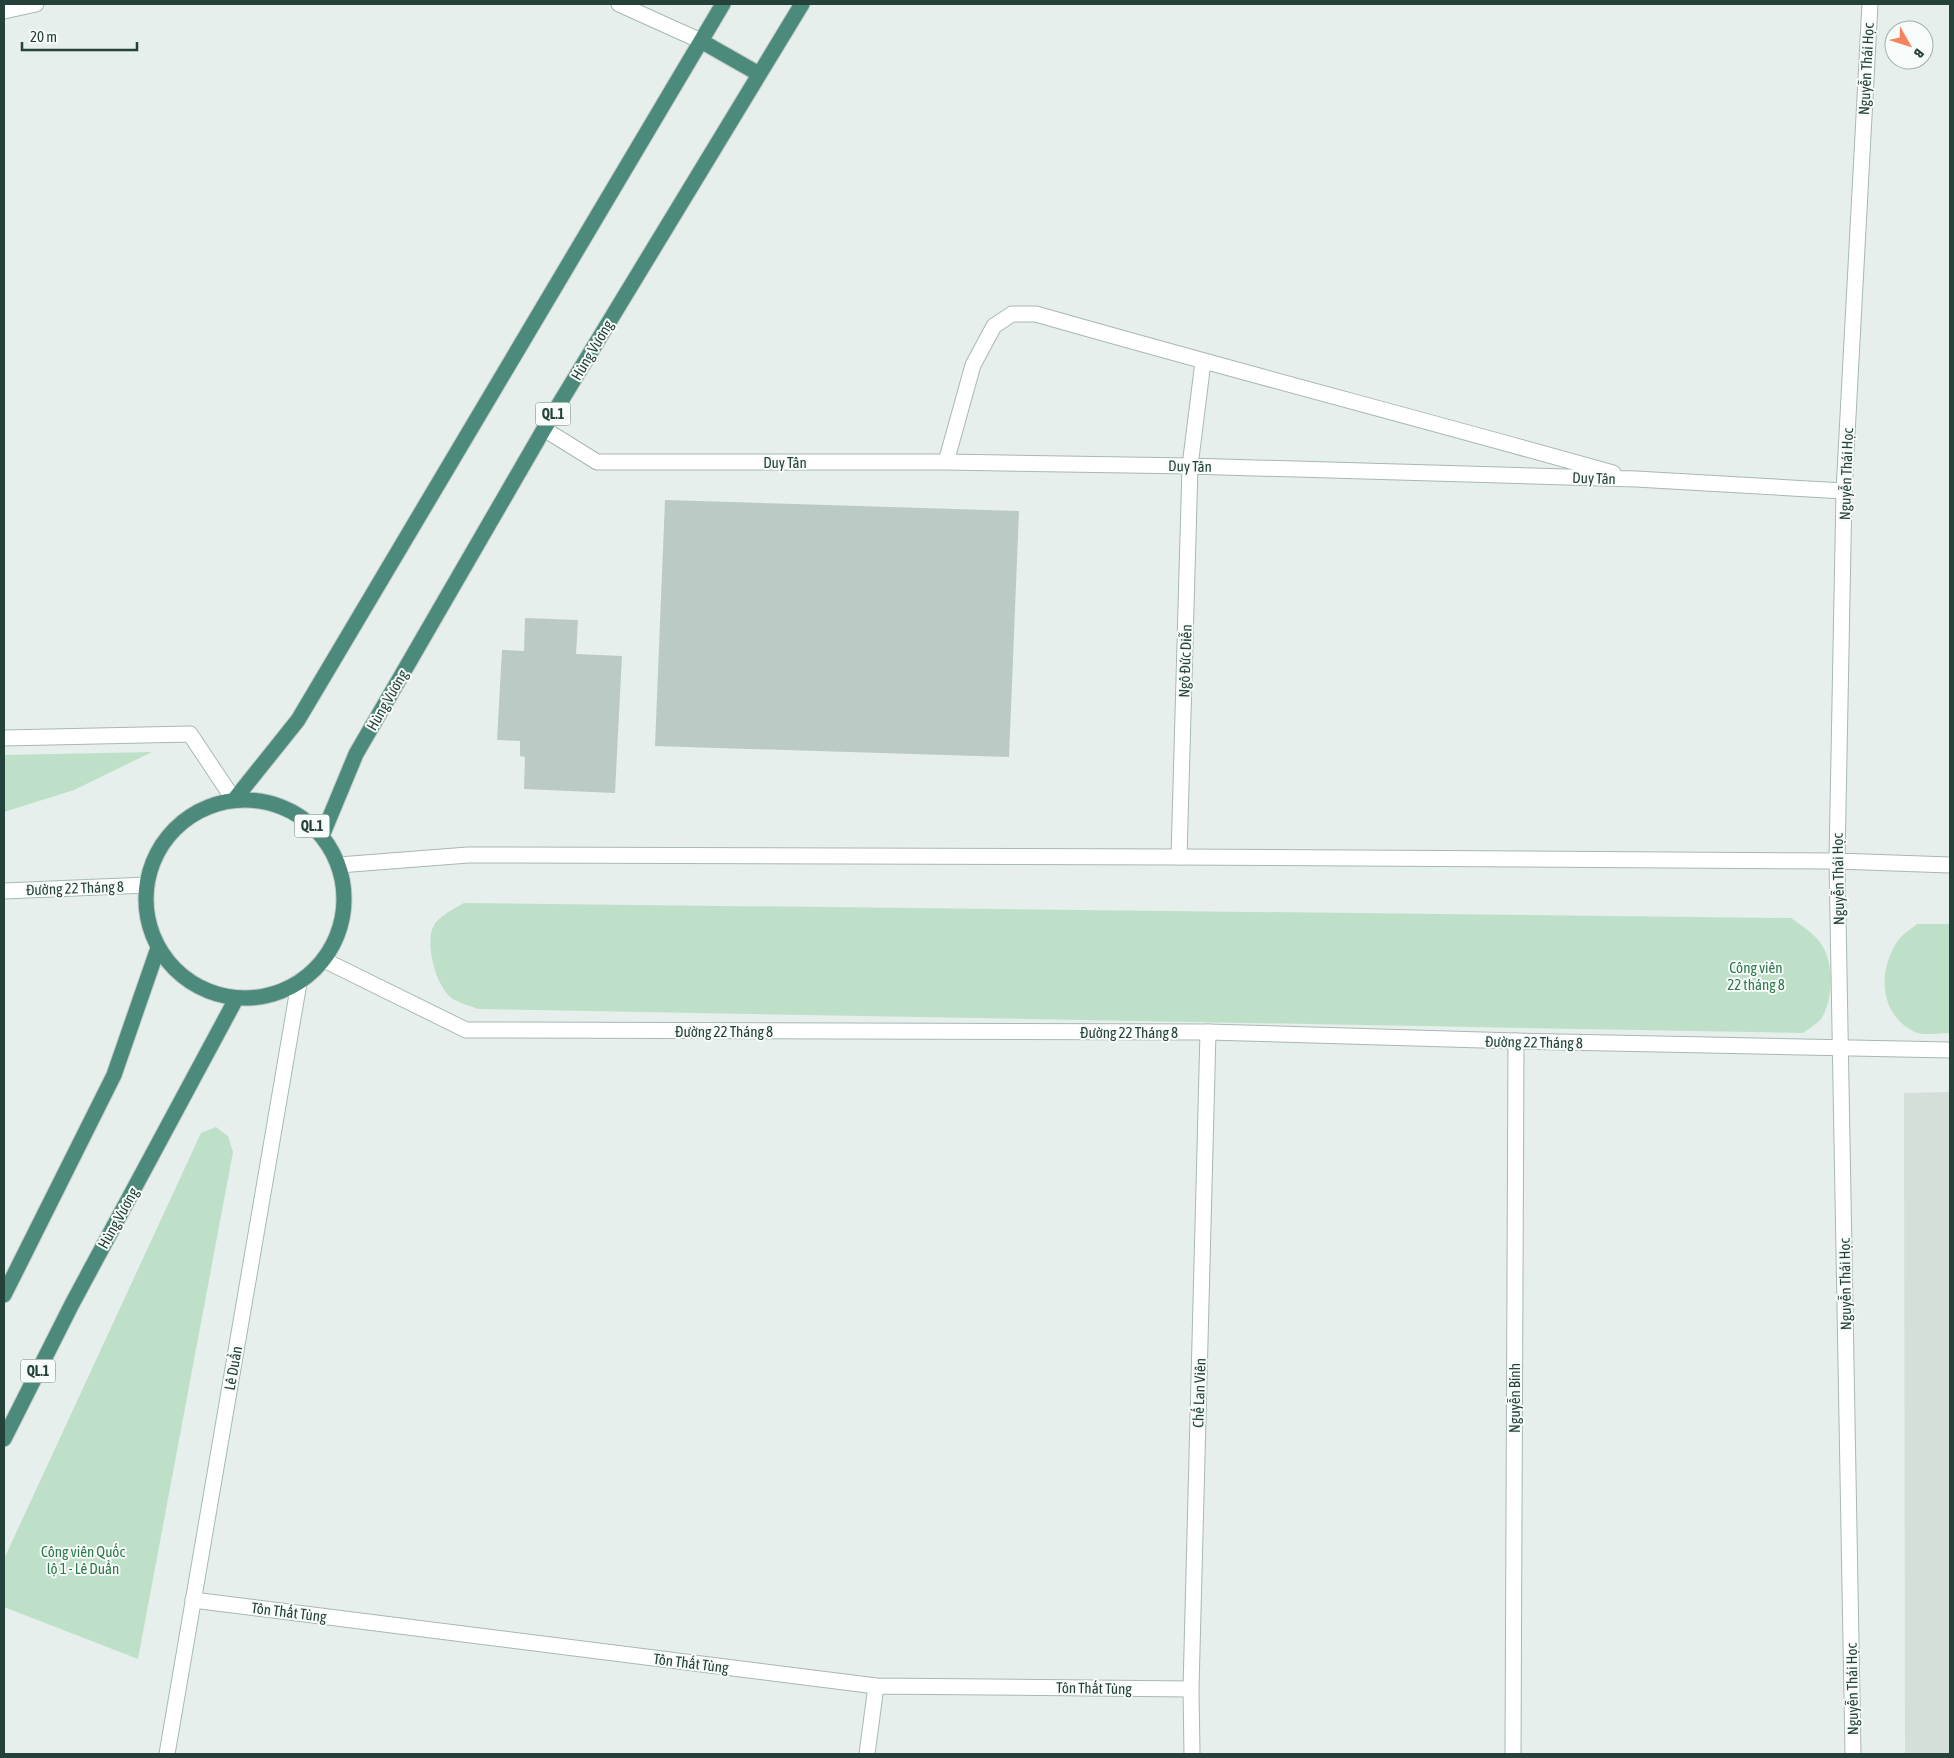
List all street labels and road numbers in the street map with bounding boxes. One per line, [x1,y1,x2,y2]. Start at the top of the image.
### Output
street label: Nguyễn Thái Học [1855,22,1877,115]
street label: Hùng Vương [567,316,617,383]
road number: QL.1 [536,402,570,426]
street label: Nguyễn Thái Học [1836,427,1856,520]
street label: Duy Tân [763,454,807,471]
street label: Duy Tân [1168,457,1212,475]
street label: Duy Tân [1572,469,1616,487]
street label: Ngô Đức Diễn [1175,624,1195,698]
street label: Hùng Vương [363,666,411,733]
road number: QL.1 [294,814,330,838]
street label: Nguyễn Thái Học [1829,832,1847,925]
street label: Đường 22 Tháng 8 [26,878,124,898]
street label: Đường 22 Tháng 8 [675,1023,773,1040]
street label: Đường 22 Tháng 8 [1080,1024,1178,1041]
street label: Đường 22 Tháng 8 [1485,1033,1583,1051]
street label: Hùng Vương [94,1184,142,1251]
street label: Nguyễn Thái Học [1836,1237,1854,1330]
street label: Lê Duẩn [221,1345,245,1391]
street label: Chế Lan Viên [1189,1358,1209,1428]
road number: QL.1 [20,1360,56,1382]
street label: Nguyễn Bính [1506,1363,1523,1433]
street label: Tôn Thất Tùng [250,1599,328,1625]
street label: Nguyễn Thái Học [1843,1642,1861,1735]
street label: Tôn Thất Tùng [652,1650,730,1676]
street label: Tôn Thất Tùng [1056,1679,1133,1697]

